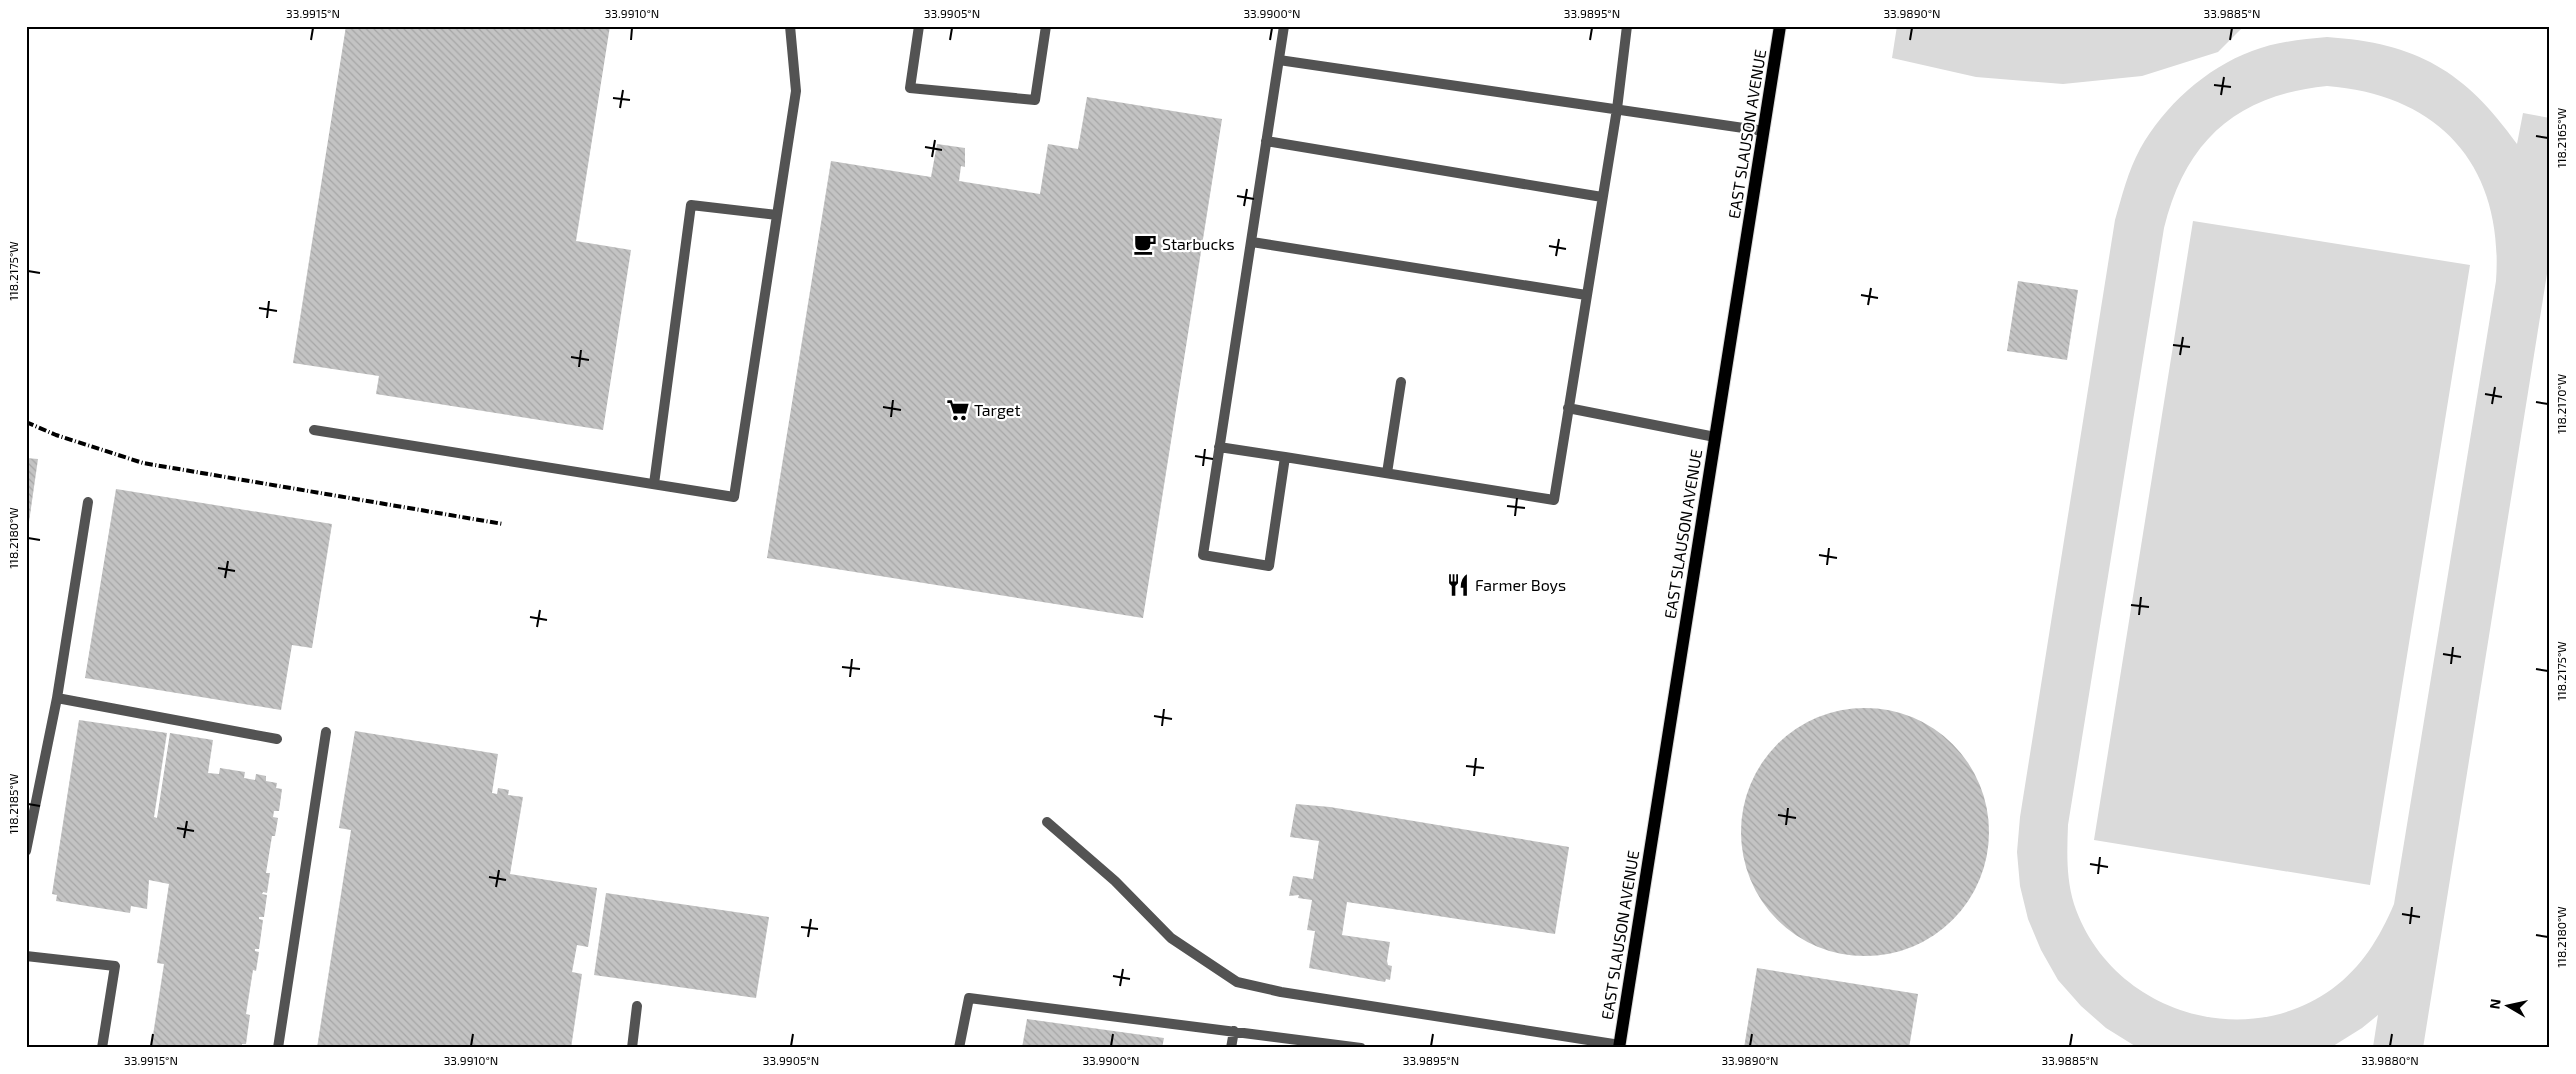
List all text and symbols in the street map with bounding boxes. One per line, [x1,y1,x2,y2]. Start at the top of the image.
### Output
text: 33.9915°N [286,6,340,20]
text: 33.9910°N [605,6,659,20]
text: 33.9905°N [924,6,980,20]
text: 33.9900°N [1243,6,1301,20]
text: 33.9895°N [1564,6,1620,20]
text: 33.9890°N [1883,6,1941,20]
text: 33.9885°N [2204,6,2260,20]
street label: EAST SLAUSON AVENUE [1724,48,1769,220]
text: 118.2165°W [2554,108,2568,168]
cafe icon: Starbucks [1132,231,1158,257]
place label: Starbucks [1162,234,1235,253]
text: 118.2175°W [6,241,20,301]
text: 118.2170°W [2554,374,2568,434]
supermarket icon: Target [945,397,971,423]
place label: Target [974,400,1020,419]
street label: EAST SLAUSON AVENUE [1660,448,1705,620]
text: 118.2180°W [6,507,20,569]
restaurant icon: Farmer Boys [1445,572,1471,598]
place label: Farmer Boys [1475,575,1566,594]
text: 118.2175°W [2554,641,2568,701]
text: 118.2185°W [6,774,20,834]
street label: EAST SLAUSON AVENUE [1597,849,1642,1021]
text: 118.2180°W [2554,906,2568,968]
north arrow [2484,982,2534,1032]
text: N [2485,998,2504,1010]
text: 33.9915°N [124,1053,178,1067]
text: 33.9910°N [444,1053,498,1067]
text: 33.9905°N [763,1053,819,1067]
text: 33.9900°N [1082,1053,1140,1067]
text: 33.9895°N [1403,1053,1459,1067]
text: 33.9890°N [1721,1053,1779,1067]
text: 33.9885°N [2042,1053,2098,1067]
text: 33.9880°N [2361,1053,2419,1067]

